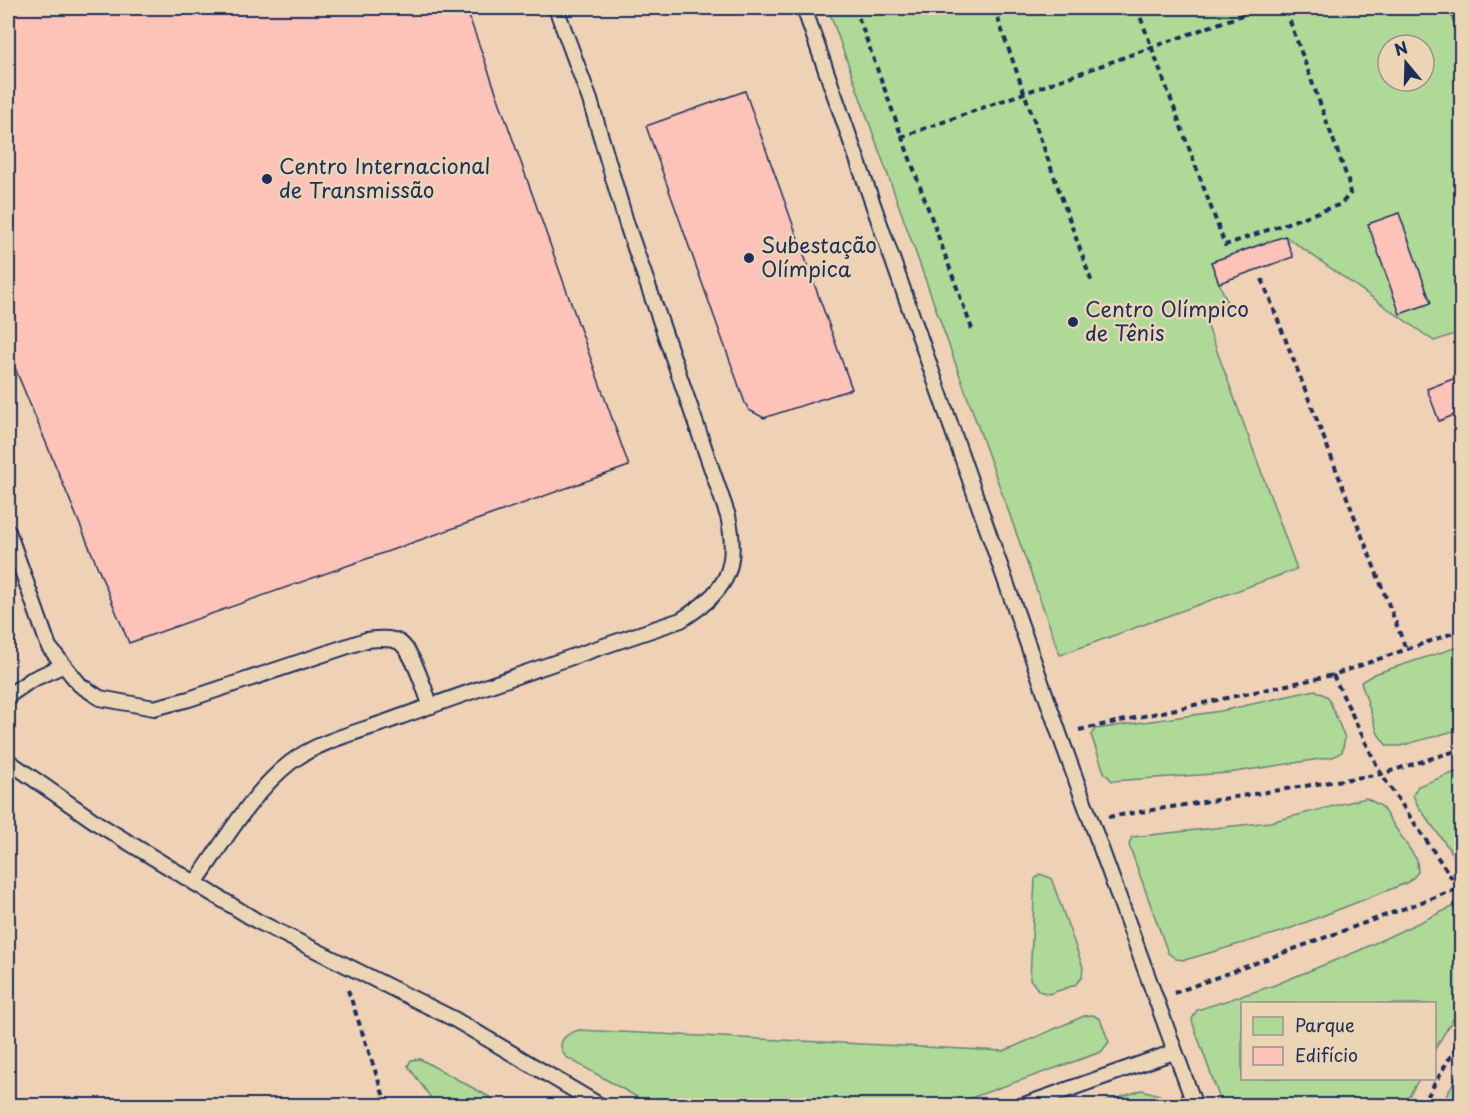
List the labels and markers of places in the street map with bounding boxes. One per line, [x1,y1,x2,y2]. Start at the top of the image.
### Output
place label: Centro Internacional de Transmissão [279,149,490,205]
marker: Centro Internacional de Transmissão [260,172,274,186]
place label: Subestação Olímpica [761,228,877,284]
marker: Subestação Olímpica [742,251,756,265]
place label: Centro Olímpico de Tênis [1085,292,1249,348]
marker: Centro Olímpico de Tênis [1066,315,1080,329]

